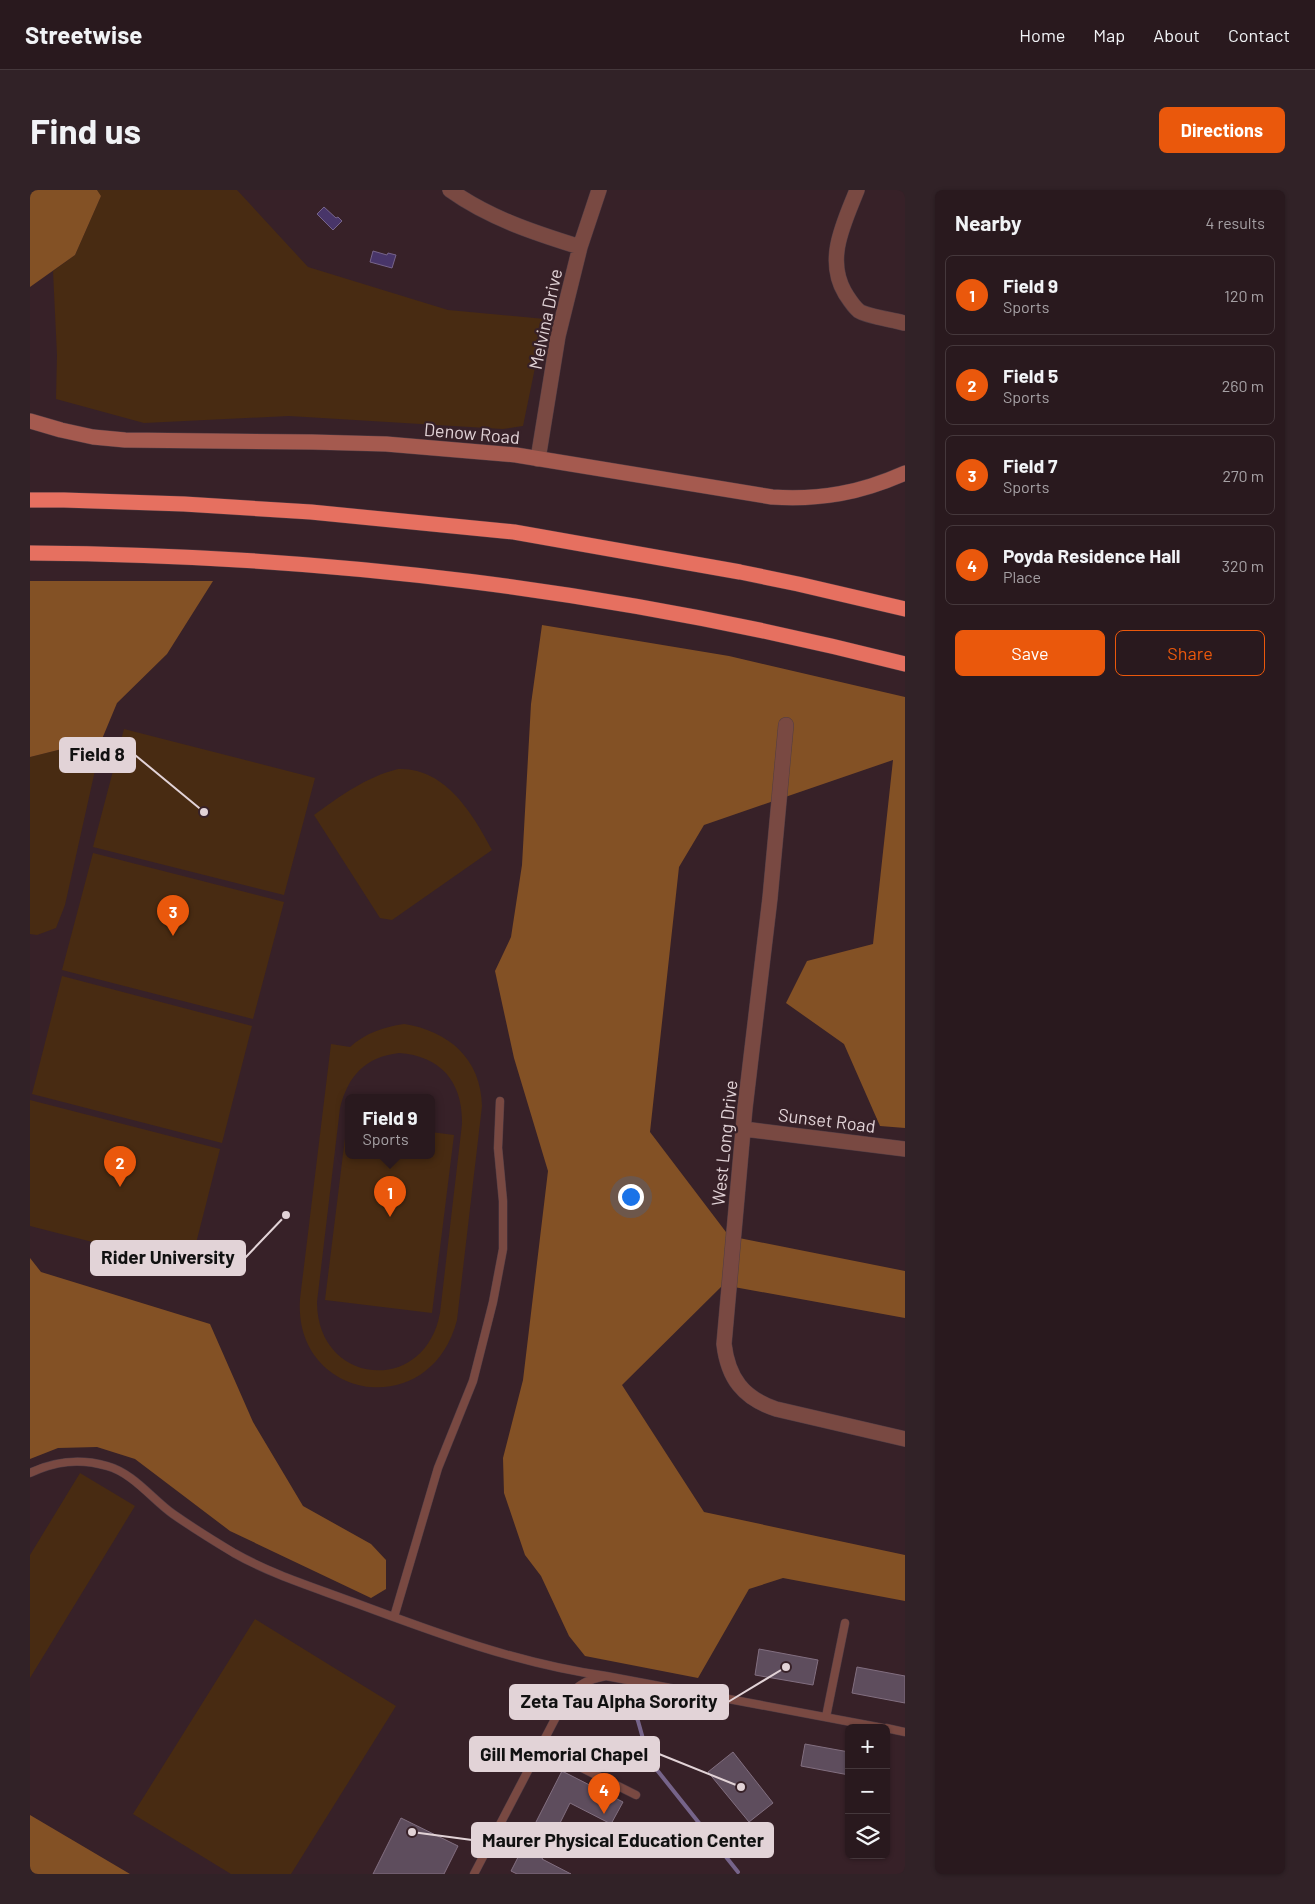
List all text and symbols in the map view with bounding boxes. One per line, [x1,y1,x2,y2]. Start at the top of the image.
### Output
text: Streetwise [25,20,142,49]
text: Home [1019,24,1065,46]
text: Map [1093,24,1125,46]
text: About [1153,24,1200,46]
text: Contact [1228,24,1290,46]
button: Directions [1159,107,1285,153]
text: Find us [30,109,141,151]
text: Nearby [955,210,1021,235]
text: 4 results [1205,213,1265,232]
street label: Melvina Drive [524,267,566,371]
text: Field 9 [1003,274,1058,297]
text: 1 [969,286,975,305]
text: 120 m [1224,286,1264,305]
text: Sports [1003,297,1049,316]
text: Field 5 [1003,364,1058,387]
text: 2 [968,376,976,395]
text: 260 m [1222,376,1264,395]
text: Sports [1003,387,1049,406]
street label: Denow Road [423,418,521,448]
text: Field 7 [1003,454,1057,477]
text: 3 [968,466,976,485]
text: 270 m [1222,466,1264,485]
text: Sports [1003,477,1049,496]
text: Poyda Residence Hall [1003,544,1181,567]
text: 4 [967,556,977,575]
text: 320 m [1222,556,1264,575]
text: Place [1003,567,1041,586]
button: Save [955,630,1105,676]
button: Share [1115,630,1265,676]
callout: Field 8 [60,738,135,772]
text: Field 8 [69,742,125,765]
pin: 3 [157,895,189,936]
street label: West Long Drive [706,1079,742,1207]
popup [345,1094,435,1159]
street label: Sunset Road [777,1103,877,1137]
text: Field 9 [362,1106,418,1129]
text: Sports [362,1129,409,1148]
pin: 2 [104,1146,136,1187]
pin: 1 [374,1176,406,1217]
your location [618,1184,644,1210]
callout: Rider University [91,1241,245,1275]
text: Rider University [101,1245,235,1268]
callout: Zeta Tau Alpha Sorority [510,1685,728,1719]
text: Zeta Tau Alpha Sorority [520,1689,718,1712]
map controls [845,1724,890,1859]
button: + [845,1724,890,1769]
callout: Gill Memorial Chapel [470,1737,659,1771]
text: Gill Memorial Chapel [480,1742,648,1765]
button: − [845,1769,890,1814]
pin: 4 [588,1773,620,1814]
button: layers [845,1814,890,1859]
callout: Maurer Physical Education Center [472,1823,773,1857]
text: Maurer Physical Education Center [482,1828,765,1851]

